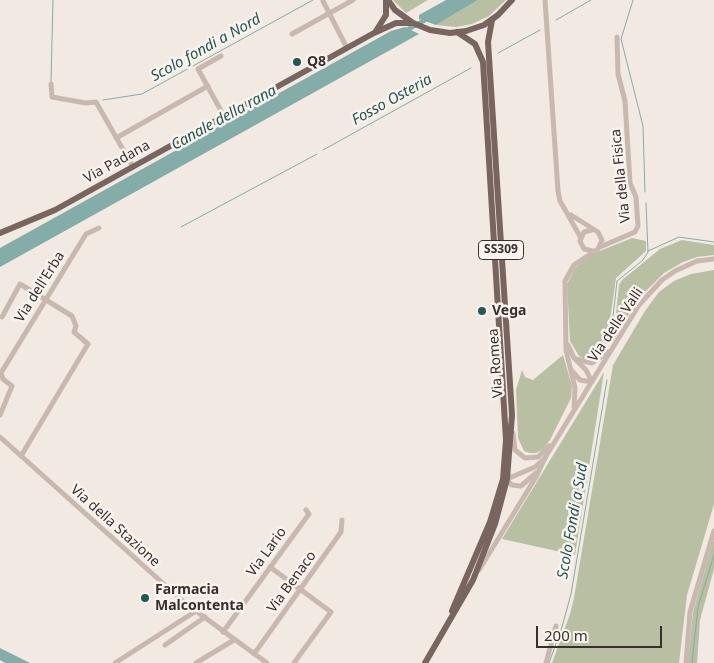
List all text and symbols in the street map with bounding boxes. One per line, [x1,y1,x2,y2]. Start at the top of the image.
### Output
water label: Scolo fondi a Nord [148,10,264,86]
place label: Q8 [307,54,326,70]
marker: Q8 [291,56,303,68]
water label: Fosso Osteria [349,71,435,129]
water label: Canale della rana [168,82,280,154]
street label: Via della Fisica [608,128,634,224]
street label: Via Padana [81,137,153,187]
road number: SS309 [478,240,524,260]
street label: Via dell'Erba [12,248,68,326]
street label: Via delle Valli [585,285,647,365]
place label: Vega [492,303,526,319]
marker: Vega [476,305,488,317]
street label: Via Romea [485,328,507,398]
water label: Scolo Fondi a Sud [554,462,592,580]
street label: Via della Stazione [67,481,163,571]
street label: Via Lario [244,524,290,580]
street label: Via Benaco [264,548,320,616]
place label: Farmacia Malcontenta [155,582,244,614]
marker: Farmacia Malcontenta [139,592,151,604]
scale bar [539,616,665,648]
text: 200 m [544,625,588,645]

